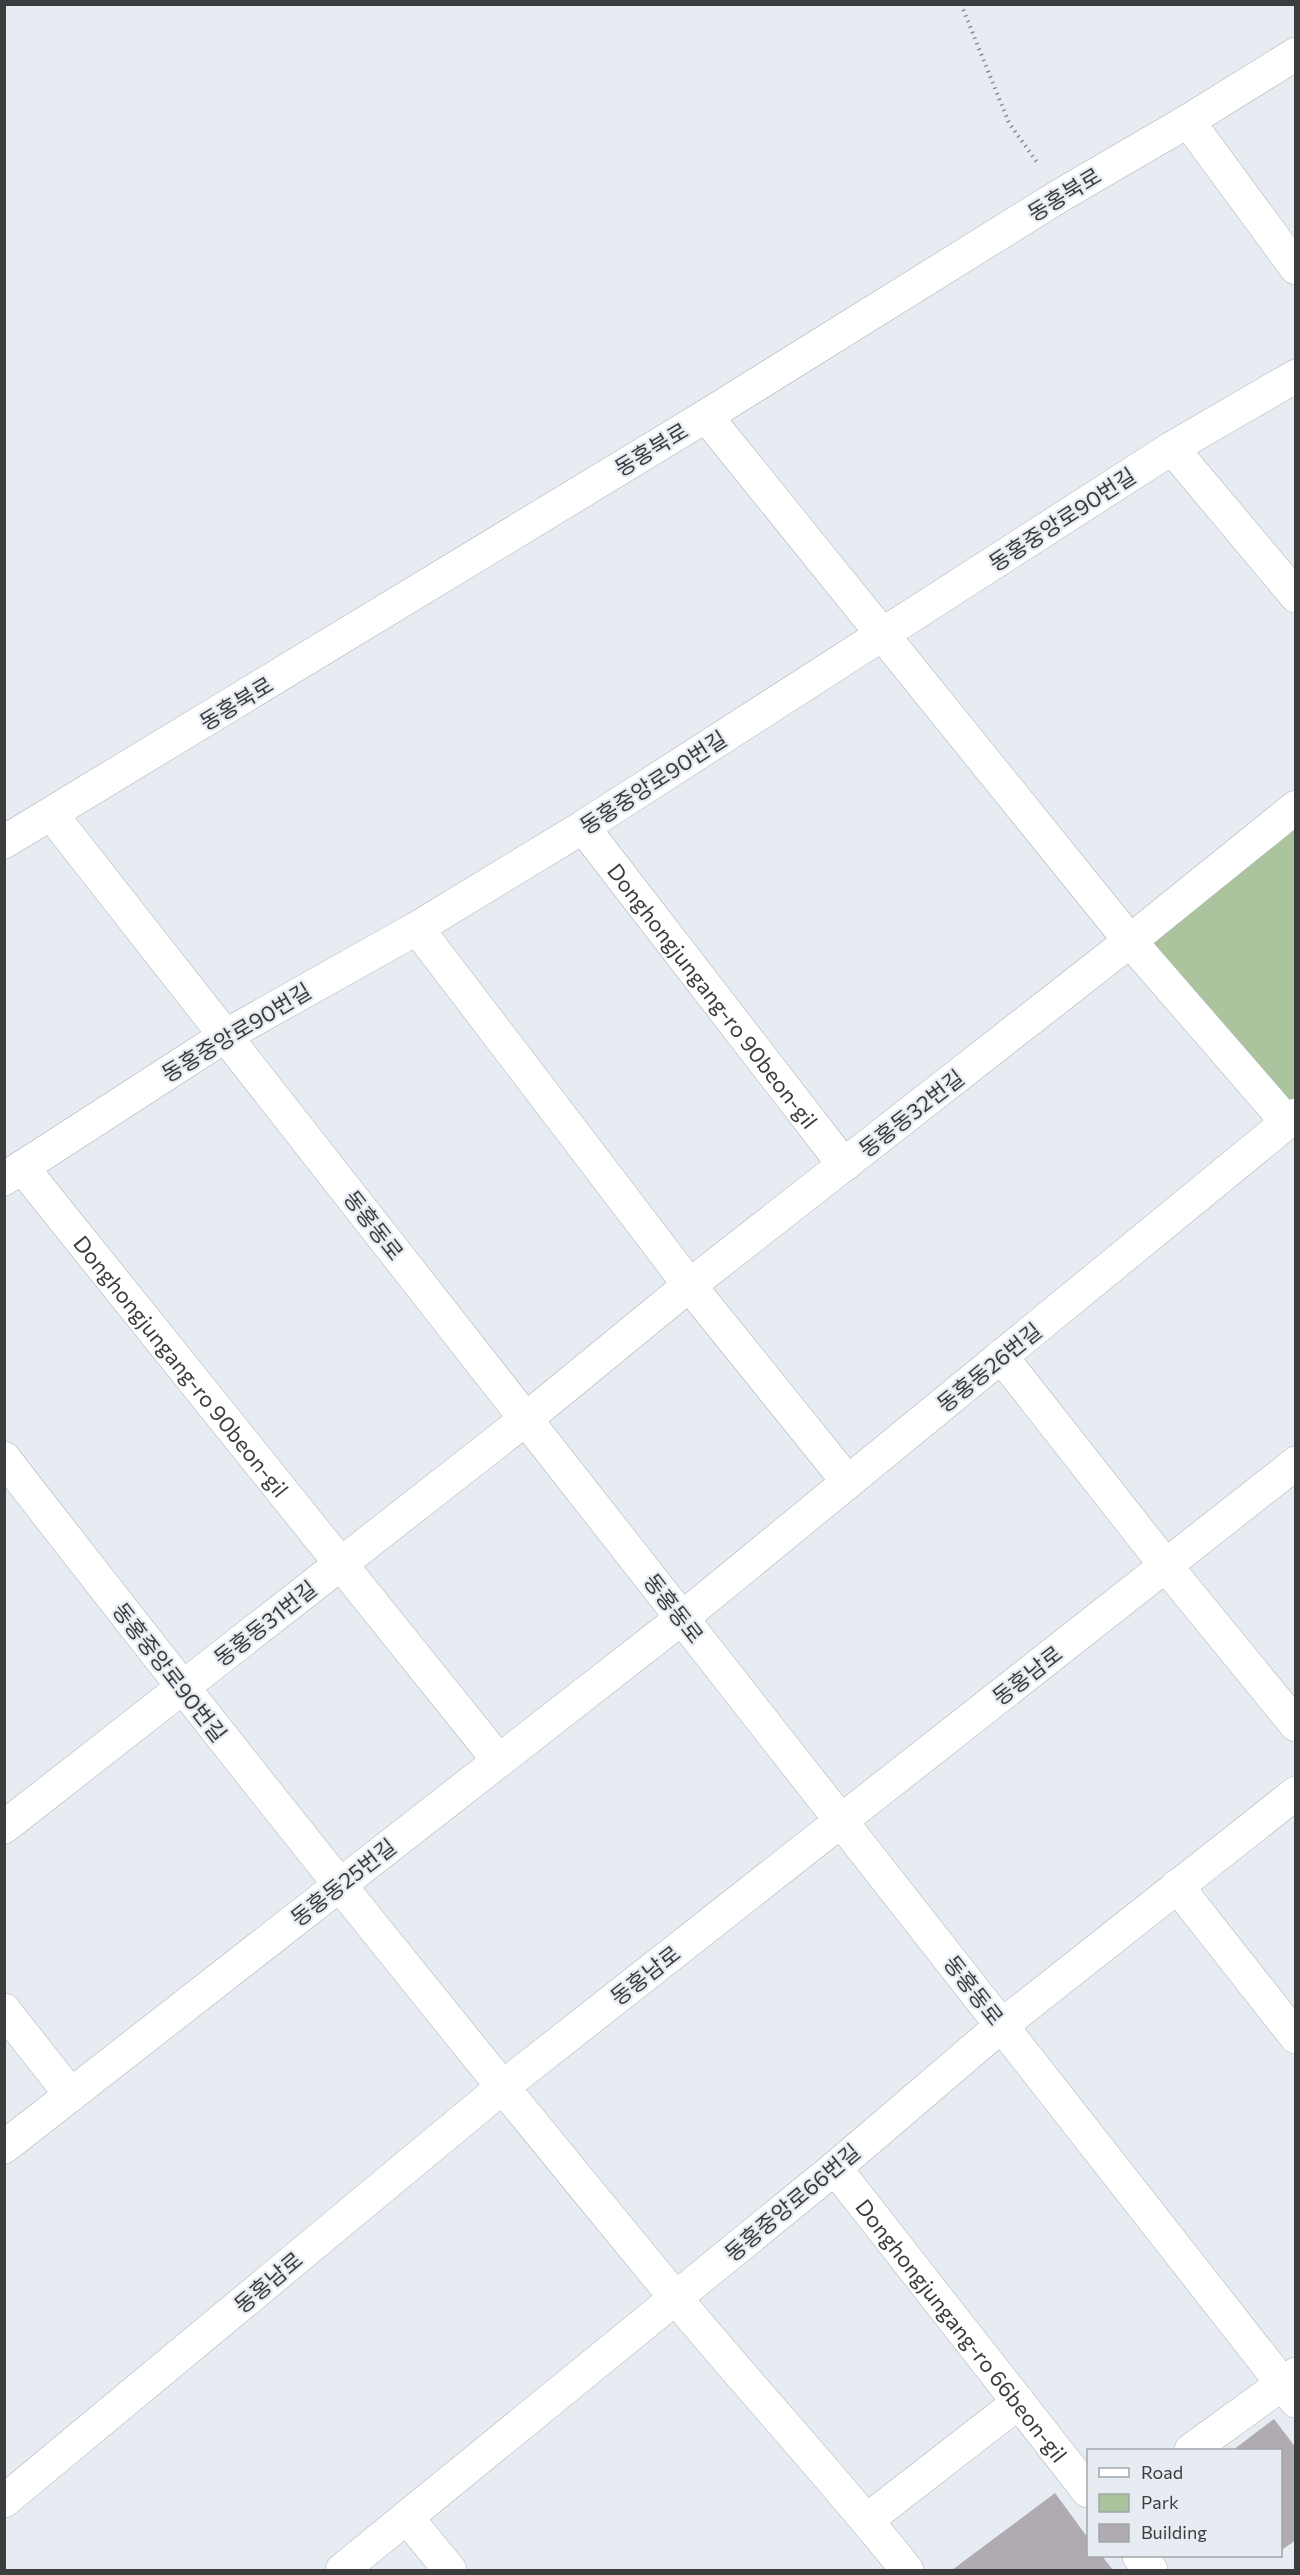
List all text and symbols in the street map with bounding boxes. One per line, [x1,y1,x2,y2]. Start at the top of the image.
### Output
street label: 동홍북로 [1022,162,1106,226]
street label: 동홍북로 [609,417,693,481]
street label: 동홍중앙로90번길 [984,462,1140,576]
street label: 동홍북로 [194,671,278,735]
street label: 동홍중앙로90번길 [575,725,731,839]
street label: Donghongjungang-ro 90beon-gil [602,858,824,1134]
street label: 동홍중앙로90번길 [156,977,316,1087]
street label: 동홍동32번길 [853,1064,969,1162]
street label: 동홍동로 [338,1185,410,1265]
street label: Donghongjungang-ro 90beon-gil [69,1230,295,1502]
street label: 동홍동26번길 [931,1317,1047,1417]
street label: 동홍동로 [638,1568,710,1648]
street label: 동홍동31번길 [208,1574,322,1672]
street label: 동홍중앙로90번길 [107,1597,233,1747]
street label: 동홍남로 [987,1639,1067,1711]
street label: 동홍동25번길 [285,1833,401,1931]
street label: 동홍남로 [605,1939,685,2011]
street label: 동홍동로 [938,1950,1010,2030]
street label: 동홍중앙로66번길 [719,2138,865,2266]
street label: Donghongjungang-ro 66beon-gil [851,2193,1073,2467]
street label: 동홍남로 [228,2246,308,2318]
legend [1087,2449,1282,2557]
text: Road [1141,2461,1183,2483]
text: Park [1141,2491,1179,2513]
text: Building [1141,2521,1207,2543]

